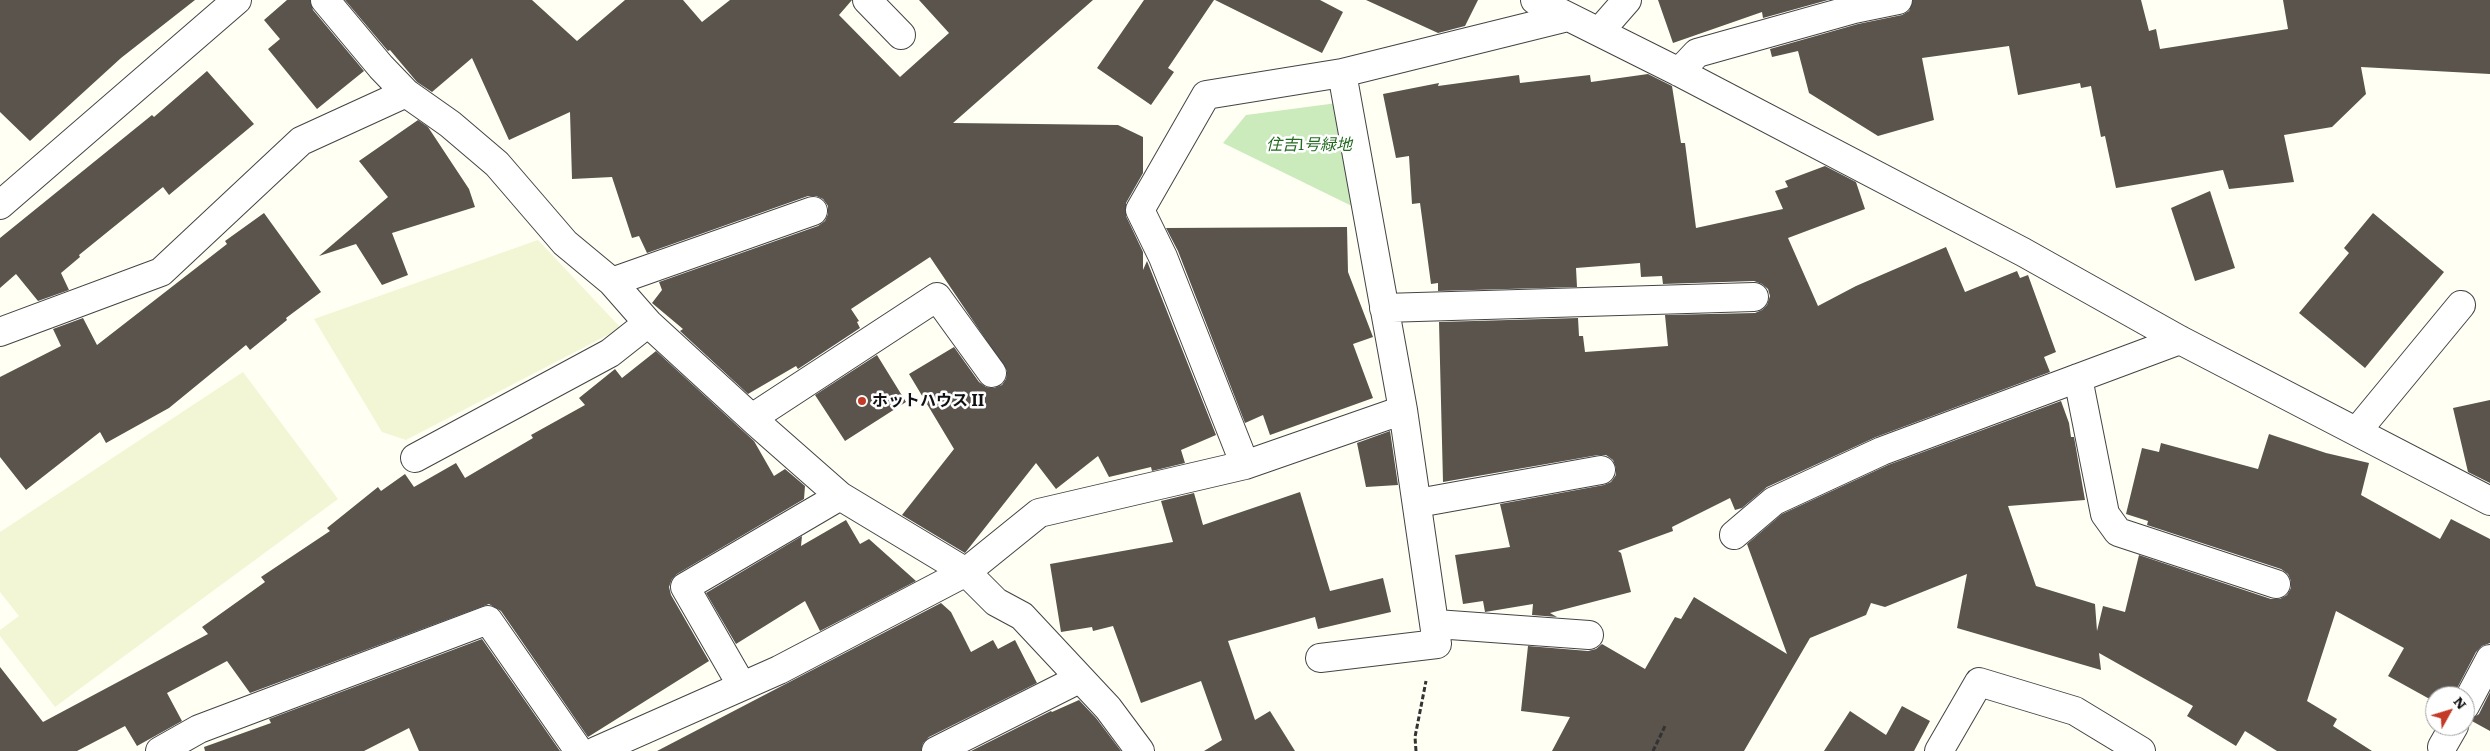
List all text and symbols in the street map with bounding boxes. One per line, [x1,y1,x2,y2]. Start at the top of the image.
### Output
park label: 住吉1号緑地 [1266,135,1352,155]
place label: ホットハウス II [872,391,985,411]
marker: ホットハウス II [856,395,868,407]
north arrow [2425,686,2475,736]
text: N [2449,691,2472,713]

